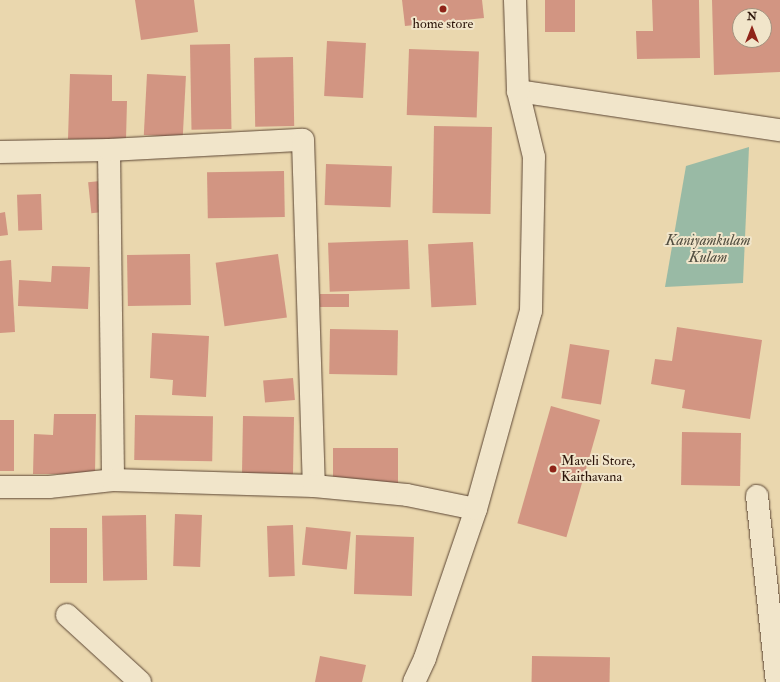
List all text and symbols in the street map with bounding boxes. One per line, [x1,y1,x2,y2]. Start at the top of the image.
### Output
marker: home store [438,4,448,14]
north arrow [732,8,772,48]
text: N [747,10,757,23]
place label: home store [413,16,473,32]
water label: Kaniyamkulam Kulam [666,231,750,266]
place label: Maveli Store, Kaithavana [561,453,635,486]
marker: Maveli Store, Kaithavana [548,464,558,474]

